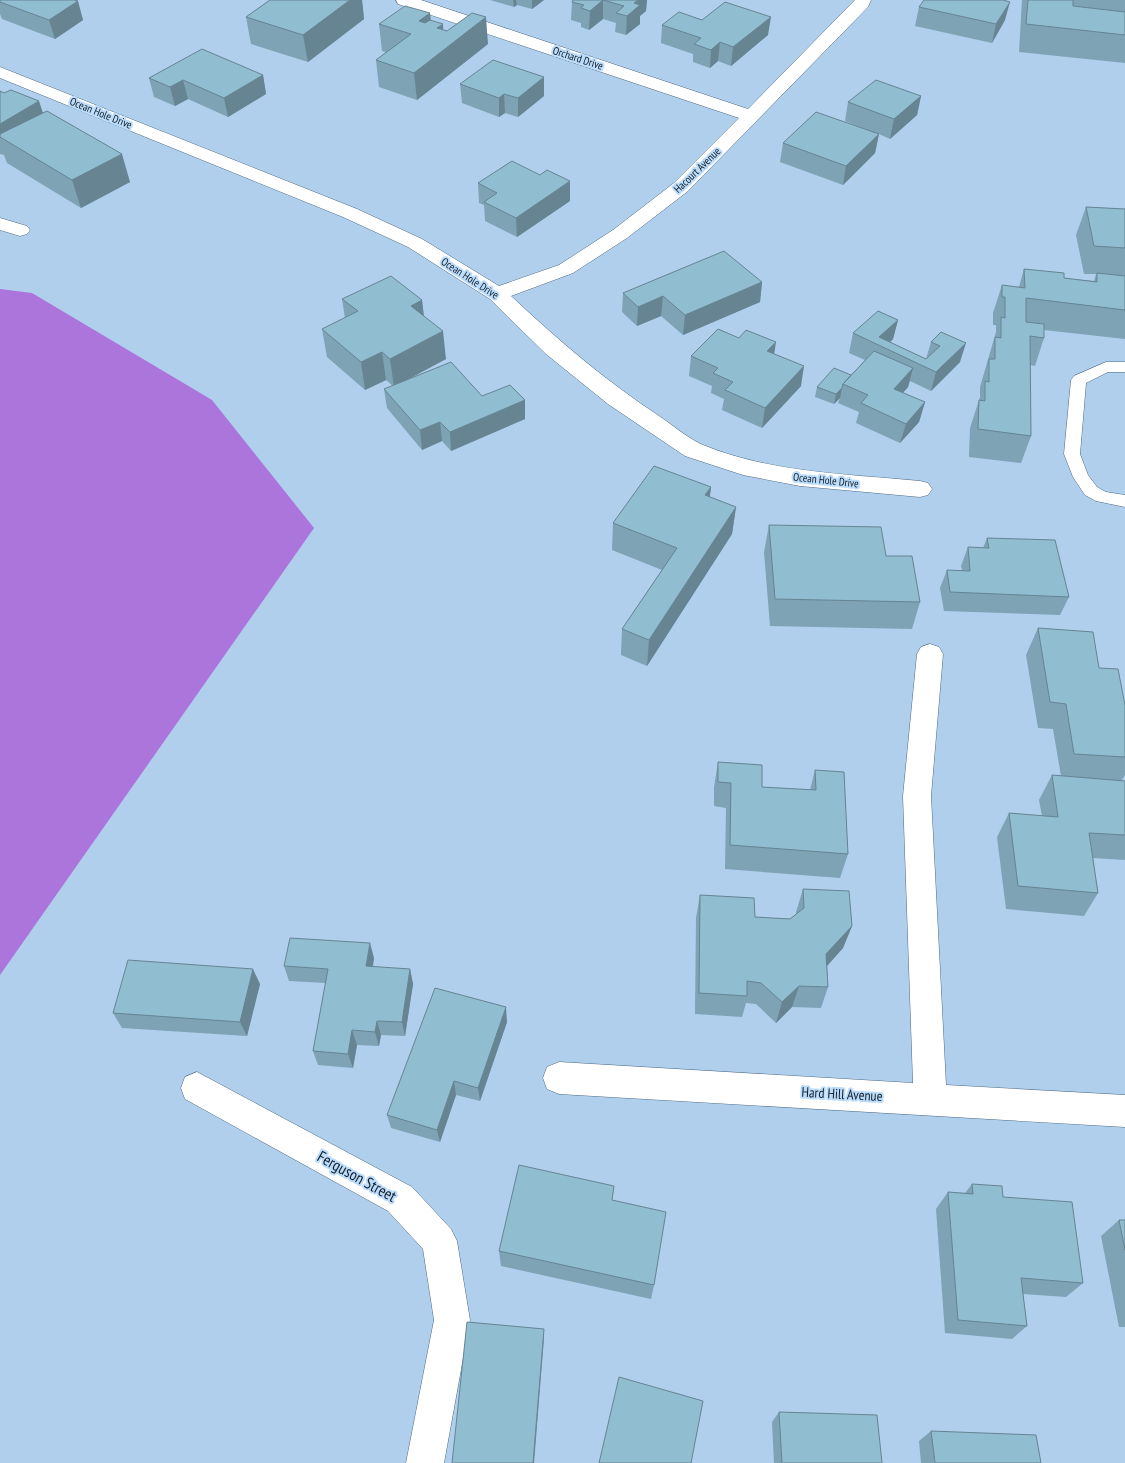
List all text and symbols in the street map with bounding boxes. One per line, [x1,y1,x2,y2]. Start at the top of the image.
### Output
street label: Orchard Drive [551,43,605,73]
street label: Ocean Hole Drive [68,94,135,132]
street label: Hacourt Avenue [671,144,724,196]
street label: Ocean Hole Drive [439,254,502,302]
street label: Ocean Hole Drive [792,470,860,490]
street label: Hard Hill Avenue [801,1083,883,1105]
street label: Ferguson Street [314,1146,401,1206]

